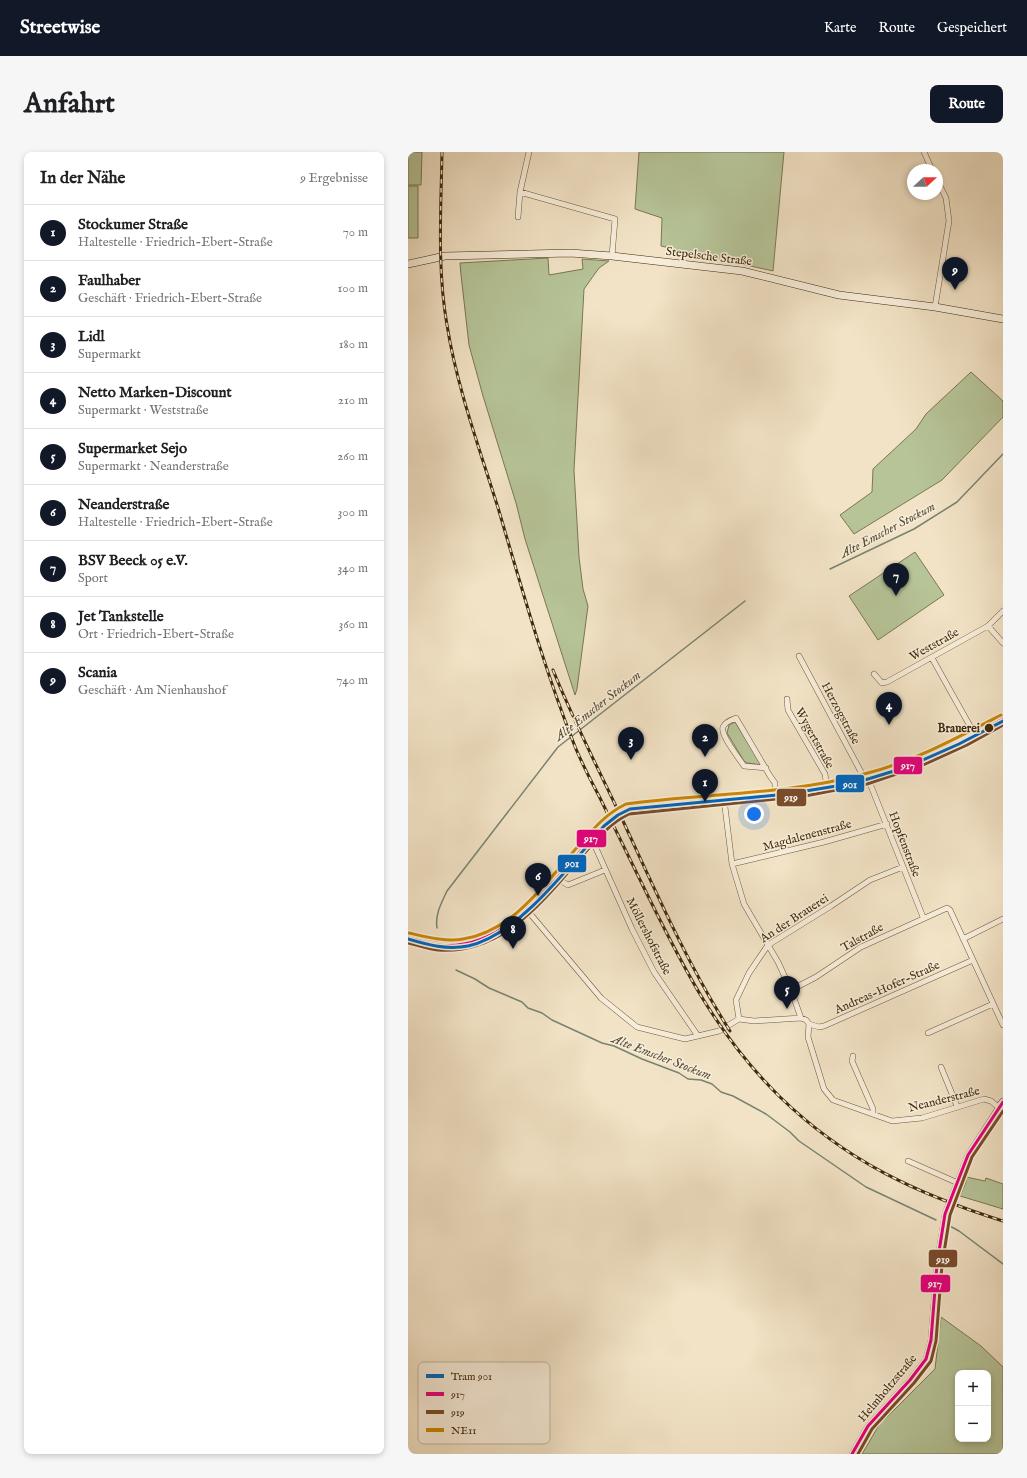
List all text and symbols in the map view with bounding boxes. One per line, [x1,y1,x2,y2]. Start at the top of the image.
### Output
text: Streetwise [20,16,100,40]
text: Karte [824,19,856,37]
text: Route [878,19,915,37]
text: Gespeichert [937,19,1007,37]
button: Route [930,85,1003,123]
text: Anfahrt [24,87,115,122]
north arrow [907,164,943,200]
text: In der Nähe [40,168,125,189]
text: 9 Ergebnisse [300,170,368,187]
text: Stockumer Straße [78,215,188,234]
text: 1 [51,224,55,241]
text: 70 m [343,224,368,241]
text: Haltestelle · Friedrich-Ebert-Straße [78,234,273,251]
street label: Stepelsche Straße [665,244,753,270]
pin: 9 [942,257,968,290]
text: Faulhaber [78,271,141,290]
text: 2 [50,280,56,297]
text: 100 m [338,280,368,297]
text: Geschäft · Friedrich-Ebert-Straße [78,290,262,307]
text: Lidl [78,327,105,346]
text: 3 [51,336,55,353]
text: 180 m [339,336,368,353]
text: Supermarkt [78,346,141,363]
text: Netto Marken-Discount [78,383,232,402]
text: 4 [50,392,56,409]
text: 210 m [338,392,368,409]
text: Supermarkt · Weststraße [78,402,208,419]
text: Supermarket Sejo [78,439,187,458]
text: 5 [51,448,55,465]
text: 260 m [337,448,368,465]
text: Supermarkt · Neanderstraße [78,458,229,475]
text: Neanderstraße [78,495,169,514]
water label: Alte Emscher Stockum [835,498,938,563]
text: 6 [50,504,56,521]
text: 300 m [337,504,368,521]
text: Haltestelle · Friedrich-Ebert-Straße [78,514,273,531]
text: BSV Beeck 05 e.V. [78,551,188,570]
text: 7 [50,560,56,577]
text: 340 m [338,560,368,577]
pin: 7 [883,563,909,596]
text: Sport [78,570,108,587]
text: Jet Tankstelle [78,607,164,626]
text: 8 [50,616,56,633]
text: 360 m [338,616,368,633]
street label: Weststraße [907,624,962,664]
text: Ort · Friedrich-Ebert-Straße [78,626,234,643]
text: Scania [78,663,117,682]
water label: Alte Emscher Stockum [550,667,645,747]
text: 9 [50,672,56,689]
text: 740 m [336,672,368,689]
street label: Herzogstraße [818,680,863,747]
text: Geschäft · Am Nienhaushof [78,682,226,699]
pin: 4 [876,692,902,725]
street label: Wygertstraße [792,705,838,772]
place label: Brauerei [938,721,981,736]
marker: Brauerei [983,722,995,734]
pin: 2 [692,724,718,757]
pin: 3 [618,727,644,760]
line badge: 917 [893,756,923,775]
text: 917 [900,759,915,773]
pin: 1 [692,769,718,802]
line badge: 901 [835,774,865,793]
text: 901 [842,778,857,792]
line badge: 919 [776,788,807,807]
text: 919 [783,791,798,805]
your location [744,804,764,824]
street label: Hopfenstraße [884,809,924,880]
street label: Magdalenenstraße [761,816,854,855]
line badge: 917 [576,829,607,848]
text: 917 [583,832,598,846]
line badge: 901 [557,854,587,873]
text: 901 [564,857,579,871]
pin: 6 [525,863,551,896]
street label: An der Brauerei [756,891,831,947]
street label: Möllershofstraße [623,895,675,978]
pin: 8 [500,916,526,949]
street label: Talstraße [839,920,886,955]
street label: Andreas-Hofer-Straße [831,957,943,1018]
pin: 5 [774,976,800,1009]
water label: Alte Emscher Stockum [607,1030,714,1084]
street label: Neanderstraße [907,1083,982,1116]
line badge: 919 [928,1249,958,1268]
text: 919 [935,1253,950,1267]
line badge: 917 [920,1274,951,1293]
text: 917 [927,1277,942,1291]
street label: Helmholtzstraße [855,1351,920,1425]
legend [418,1362,550,1444]
text: Tram 901 [451,1370,492,1384]
map controls [955,1370,991,1442]
button: + [955,1370,991,1406]
text: 917 [450,1388,465,1402]
text: 919 [450,1406,465,1420]
button: − [955,1406,991,1442]
text: NE11 [451,1424,476,1438]

